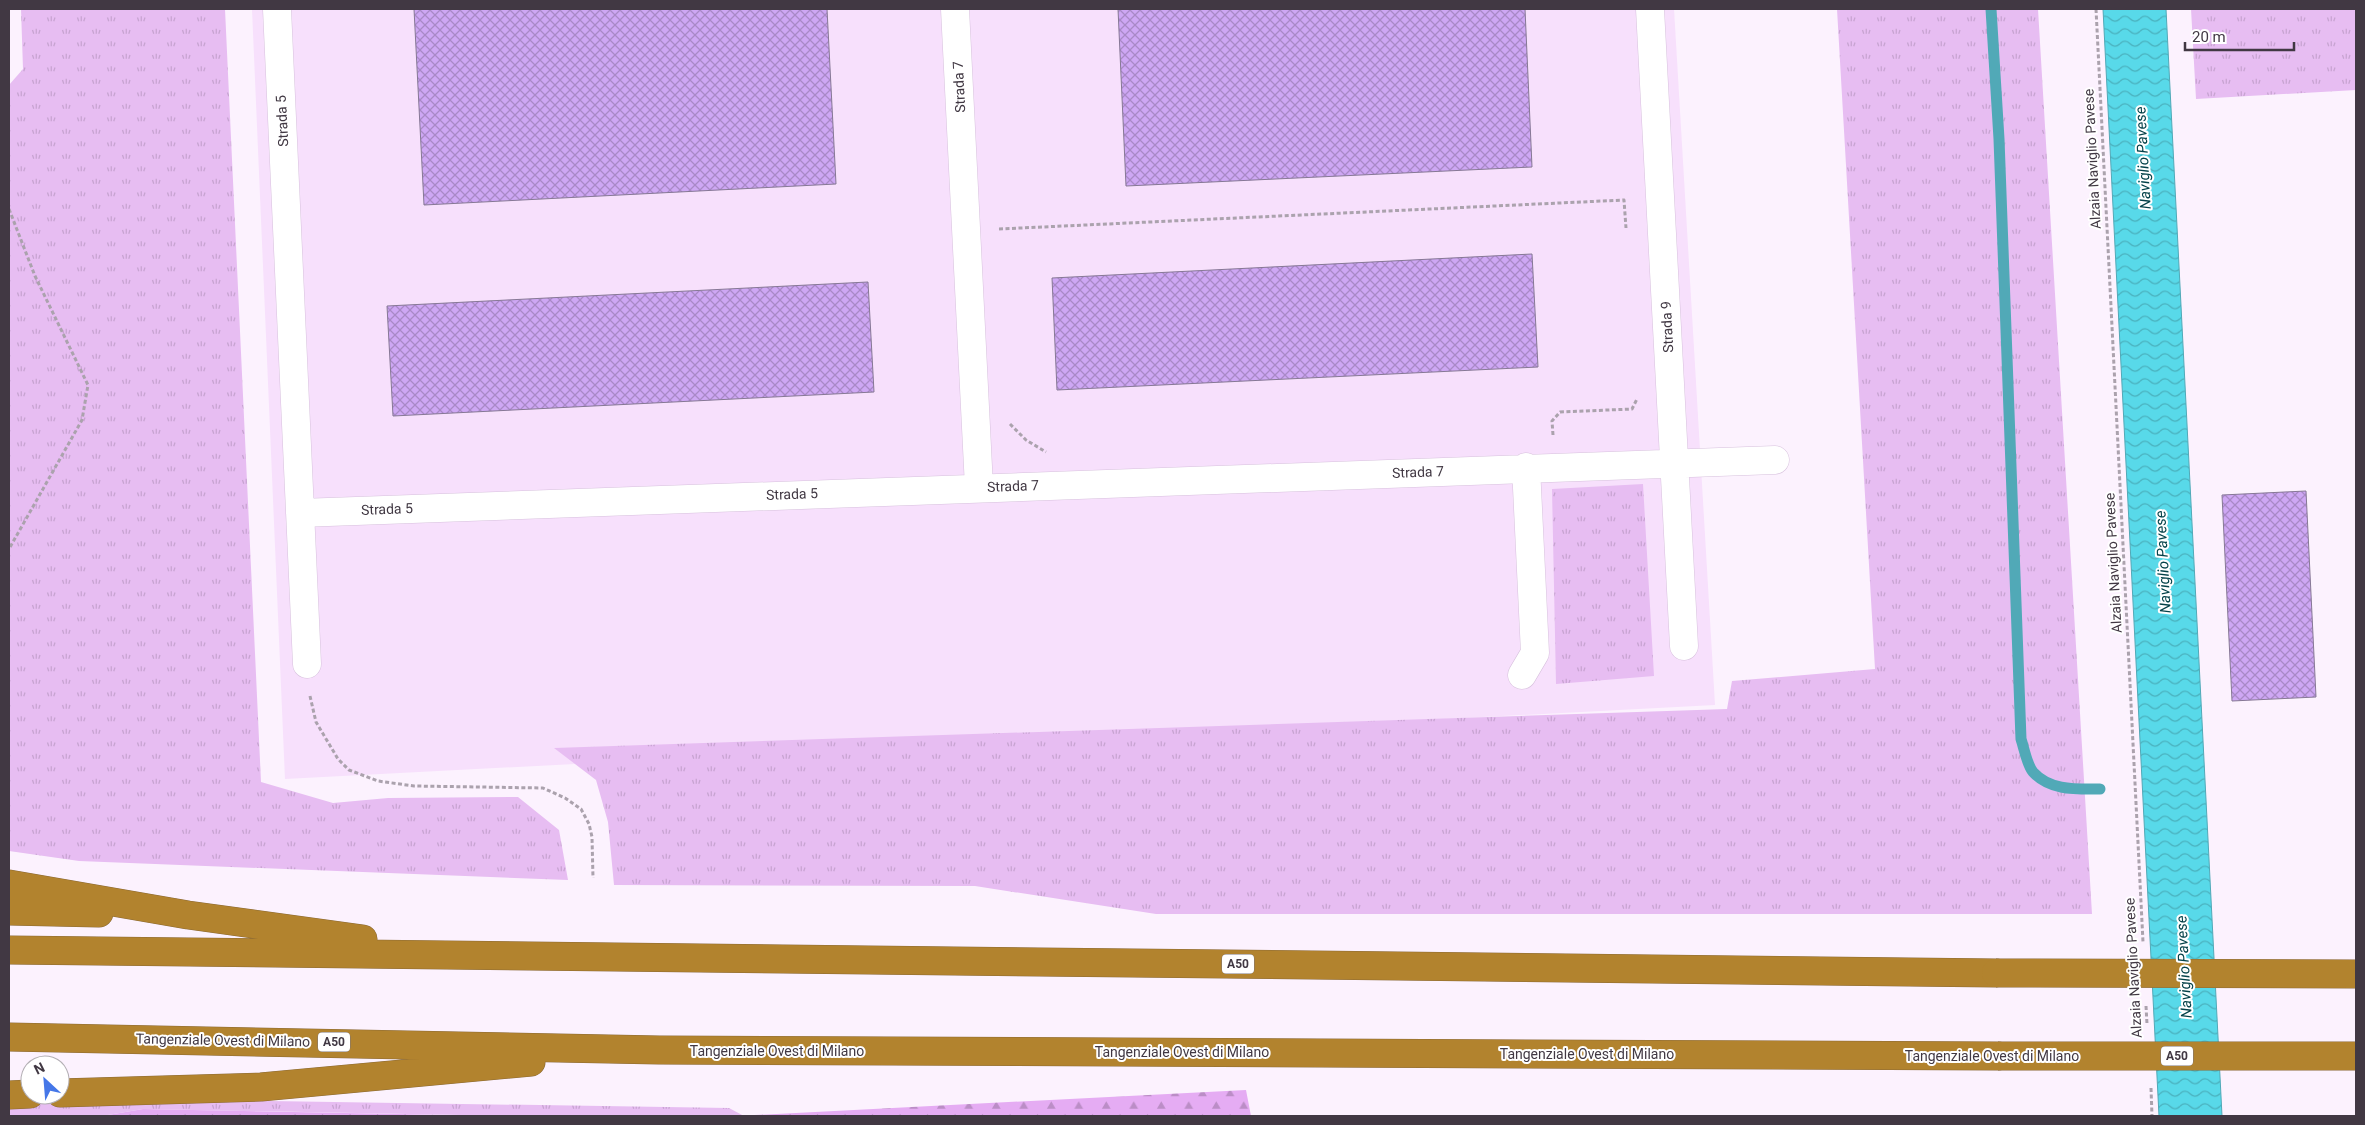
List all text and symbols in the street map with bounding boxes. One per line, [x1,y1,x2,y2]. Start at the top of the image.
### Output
scale bar [2185,20,2294,52]
text: 20 m [2192,28,2226,46]
street label: Strada 7 [950,61,968,113]
street label: Alzaia Naviglio Pavese [2080,88,2104,230]
street label: Strada 5 [273,95,291,147]
water label: Naviglio Pavese [2131,106,2155,210]
street label: Strada 9 [1658,301,1676,353]
street label: Strada 7 [1392,463,1444,481]
street label: Strada 7 [987,477,1039,495]
street label: Strada 5 [766,485,818,503]
street label: Alzaia Naviglio Pavese [2101,492,2125,634]
street label: Strada 5 [361,500,413,518]
water label: Naviglio Pavese [2151,510,2175,614]
street label: Alzaia Naviglio Pavese [2121,897,2145,1039]
water label: Naviglio Pavese [2172,915,2196,1019]
road number: A50 [1222,954,1254,974]
street label: Tangenziale Ovest di Milano [136,1030,310,1050]
road number: A50 [318,1032,350,1052]
street label: Tangenziale Ovest di Milano [690,1043,864,1059]
street label: Tangenziale Ovest di Milano [1095,1044,1269,1060]
street label: Tangenziale Ovest di Milano [1500,1046,1674,1062]
road number: A50 [2161,1046,2193,1066]
street label: Tangenziale Ovest di Milano [1905,1048,2079,1064]
north arrow [20,1055,70,1105]
text: N [31,1059,47,1078]

